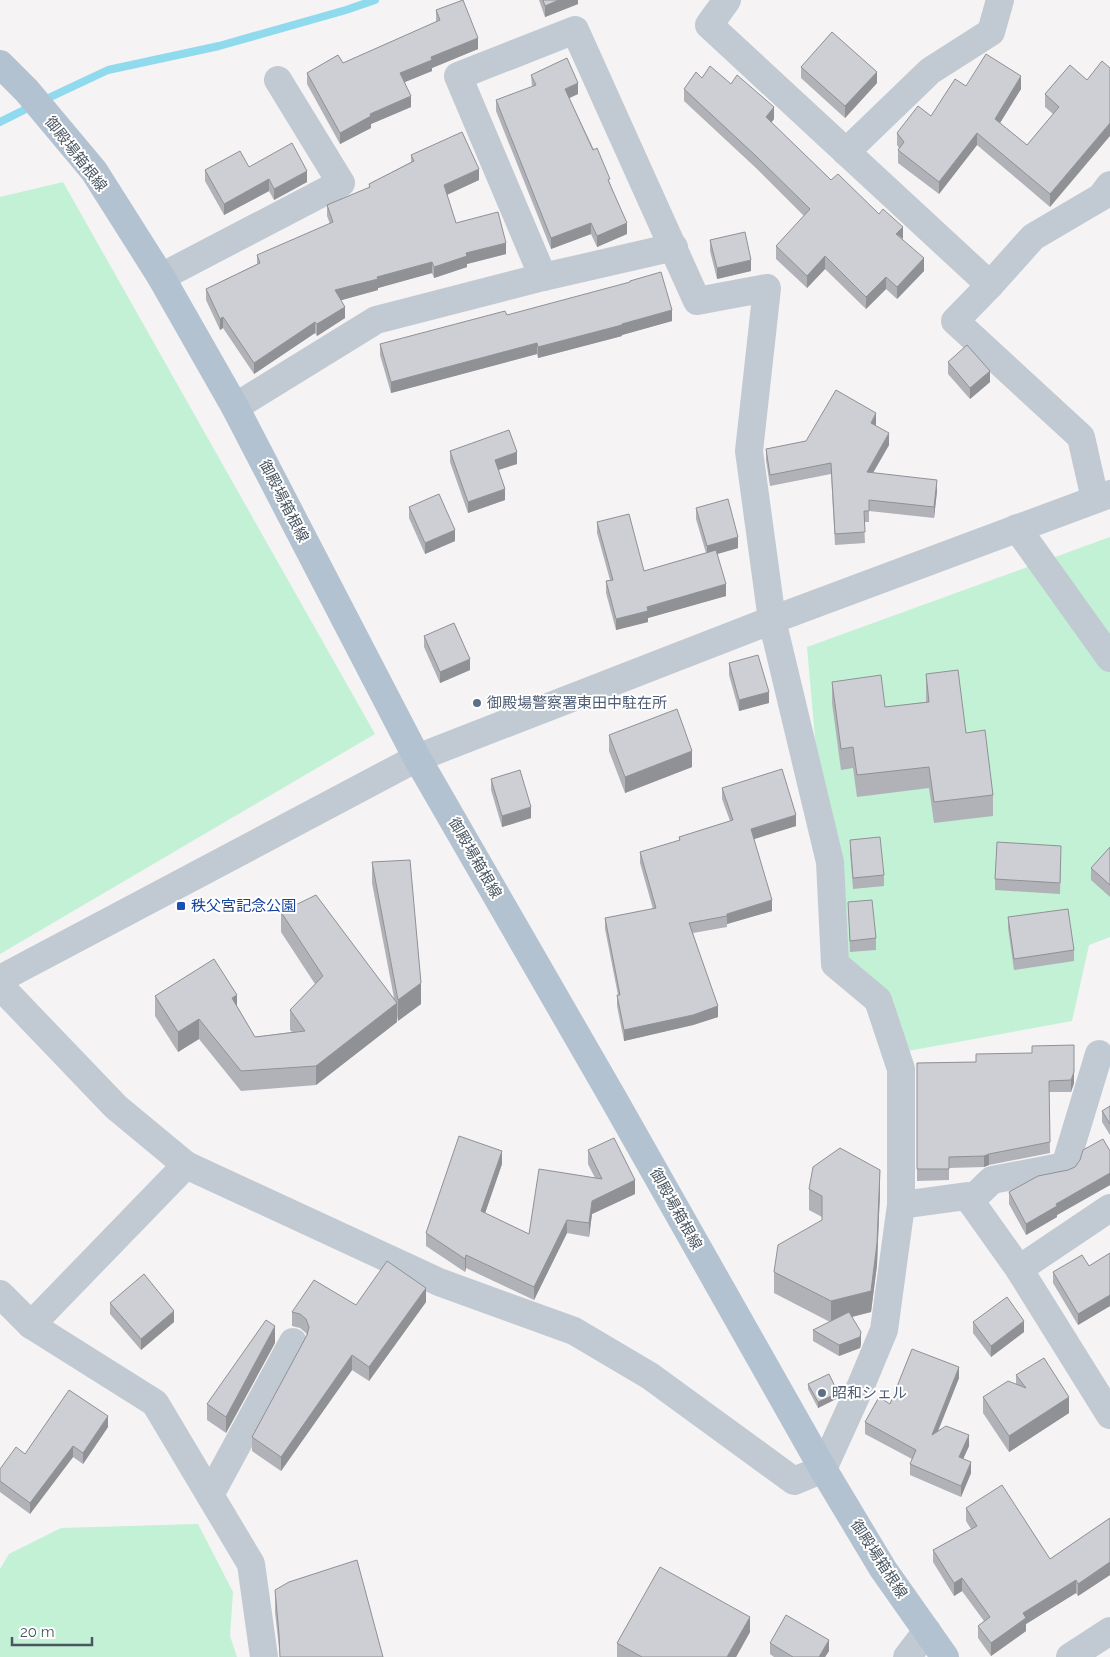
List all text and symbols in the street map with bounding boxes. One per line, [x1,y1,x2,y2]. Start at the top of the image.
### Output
street label: 御殿場箱根線 [41,113,111,195]
street label: 御殿場箱根線 [256,457,312,545]
place label: 御殿場警察署東田中駐在所 [487,694,667,712]
marker: 御殿場警察署東田中駐在所 [471,697,483,709]
street label: 御殿場箱根線 [445,815,505,901]
place label: 秩父宮記念公園 [191,897,296,915]
marker: 秩父宮記念公園 [175,900,187,912]
street label: 御殿場箱根線 [646,1165,706,1253]
place label: 昭和シェル [832,1384,907,1402]
marker: 昭和シェル [816,1387,828,1399]
street label: 御殿場箱根線 [847,1516,911,1602]
scale bar [12,1614,92,1646]
text: 20 m [20,1623,55,1641]

